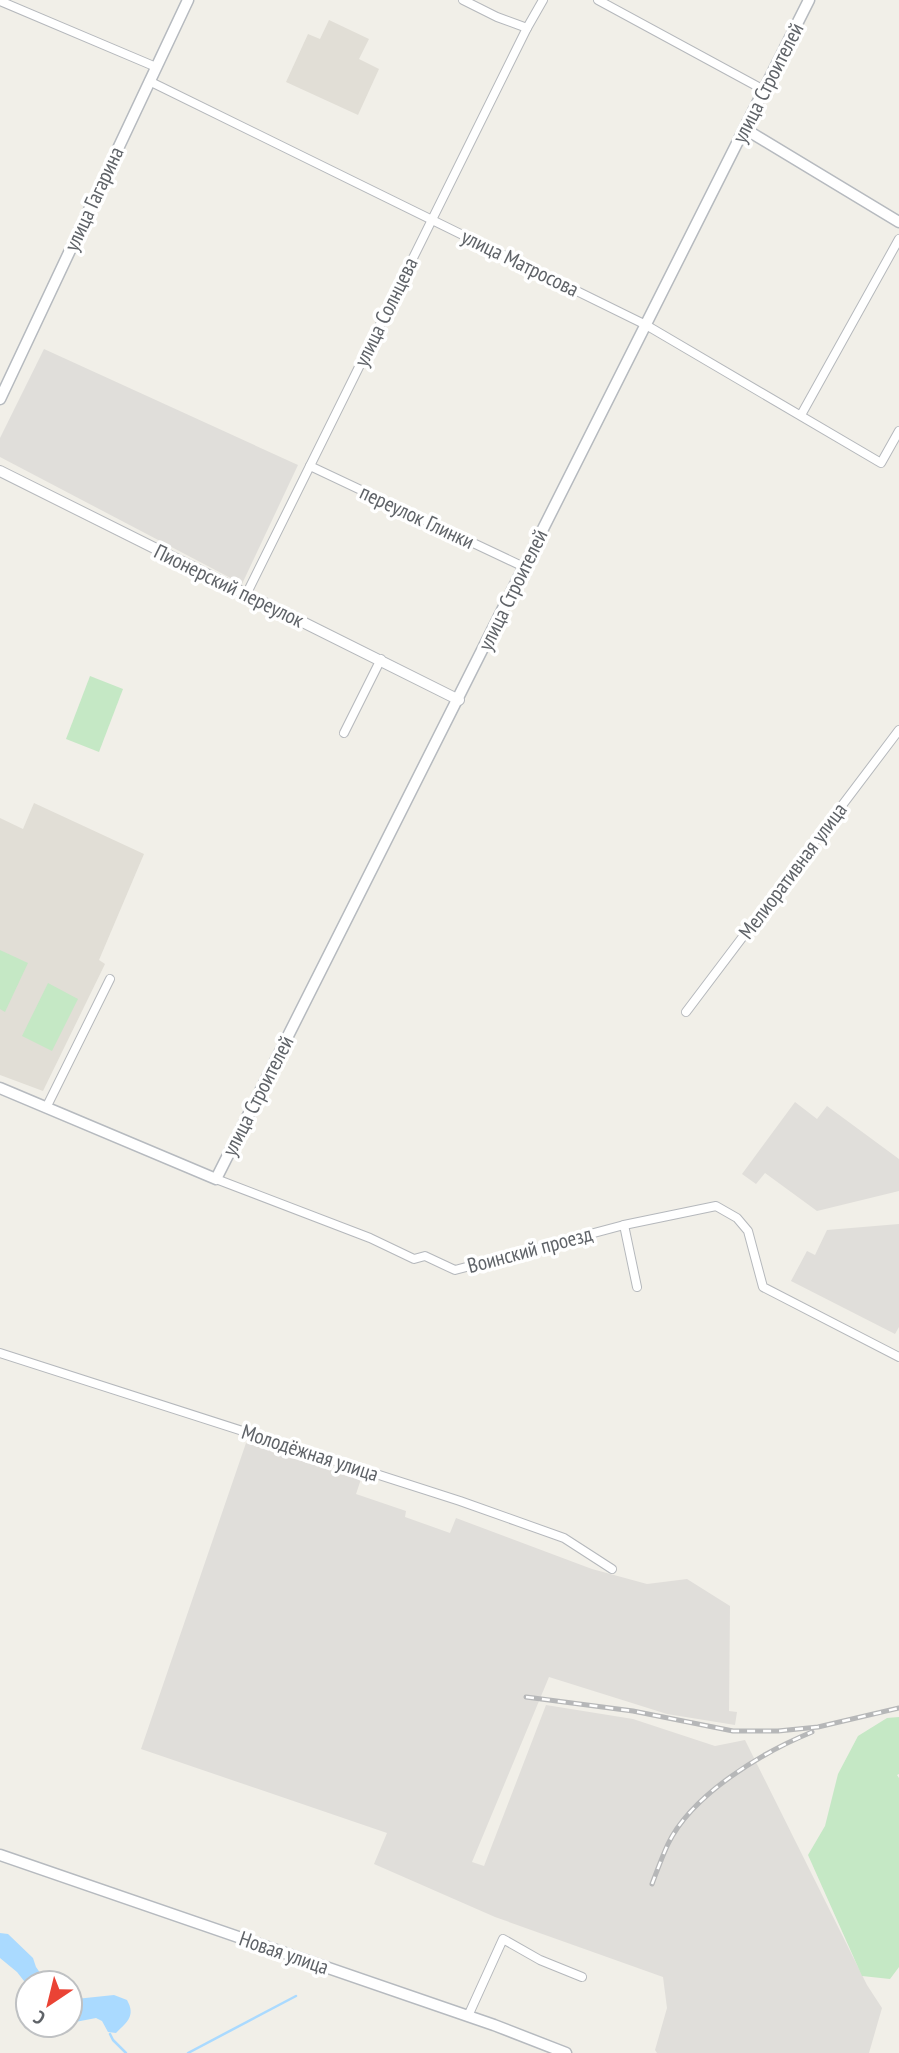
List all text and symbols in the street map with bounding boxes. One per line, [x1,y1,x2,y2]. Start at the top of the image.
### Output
street label: улица Строителей [726,18,809,147]
street label: улица Гагарина [58,142,129,255]
street label: улица Матросова [457,223,583,303]
street label: улица Солнцева [348,253,424,371]
street label: переулок Глинки [356,478,479,555]
street label: улица Строителей [472,525,554,655]
street label: Пионерский переулок [150,538,309,633]
street label: Мелиоративная улица [733,797,853,944]
street label: улица Строителей [216,1031,299,1160]
street label: Воинский проезд [464,1220,595,1279]
street label: Молодёжная улица [238,1418,382,1487]
street label: Новая улица [236,1925,332,1980]
north arrow [14,1969,84,2039]
text: С [29,2005,50,2030]

